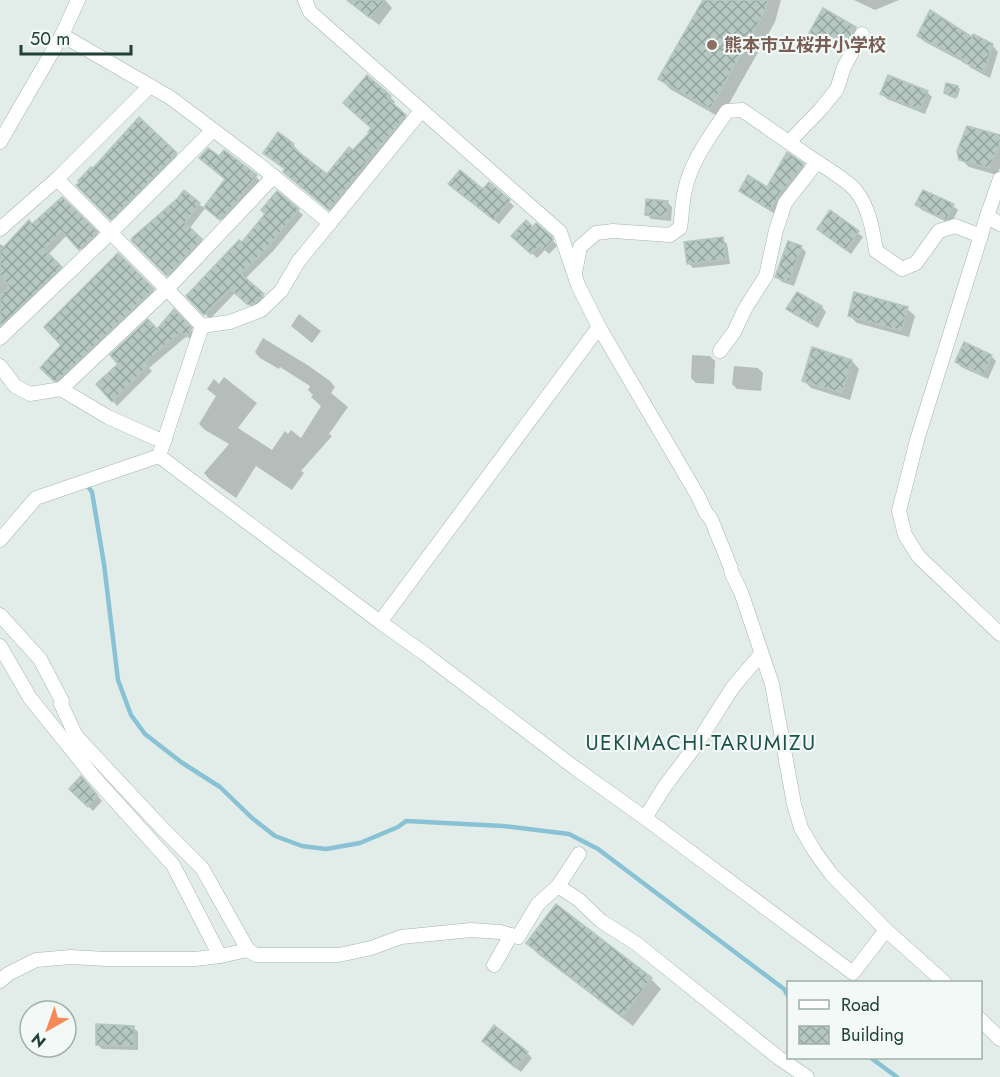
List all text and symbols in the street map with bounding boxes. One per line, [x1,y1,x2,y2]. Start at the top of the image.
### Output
scale bar [21,18,130,56]
text: 50 m [30,26,70,52]
place label: 熊本市立桜井小学校 [724,32,886,58]
marker: 熊本市立桜井小学校 [705,38,719,52]
district label: UEKIMACHI-TARUMIZU [585,728,817,758]
legend [787,981,982,1059]
text: Road [841,992,880,1018]
north arrow [18,999,78,1059]
text: Building [841,1022,904,1048]
text: N [26,1027,51,1053]

